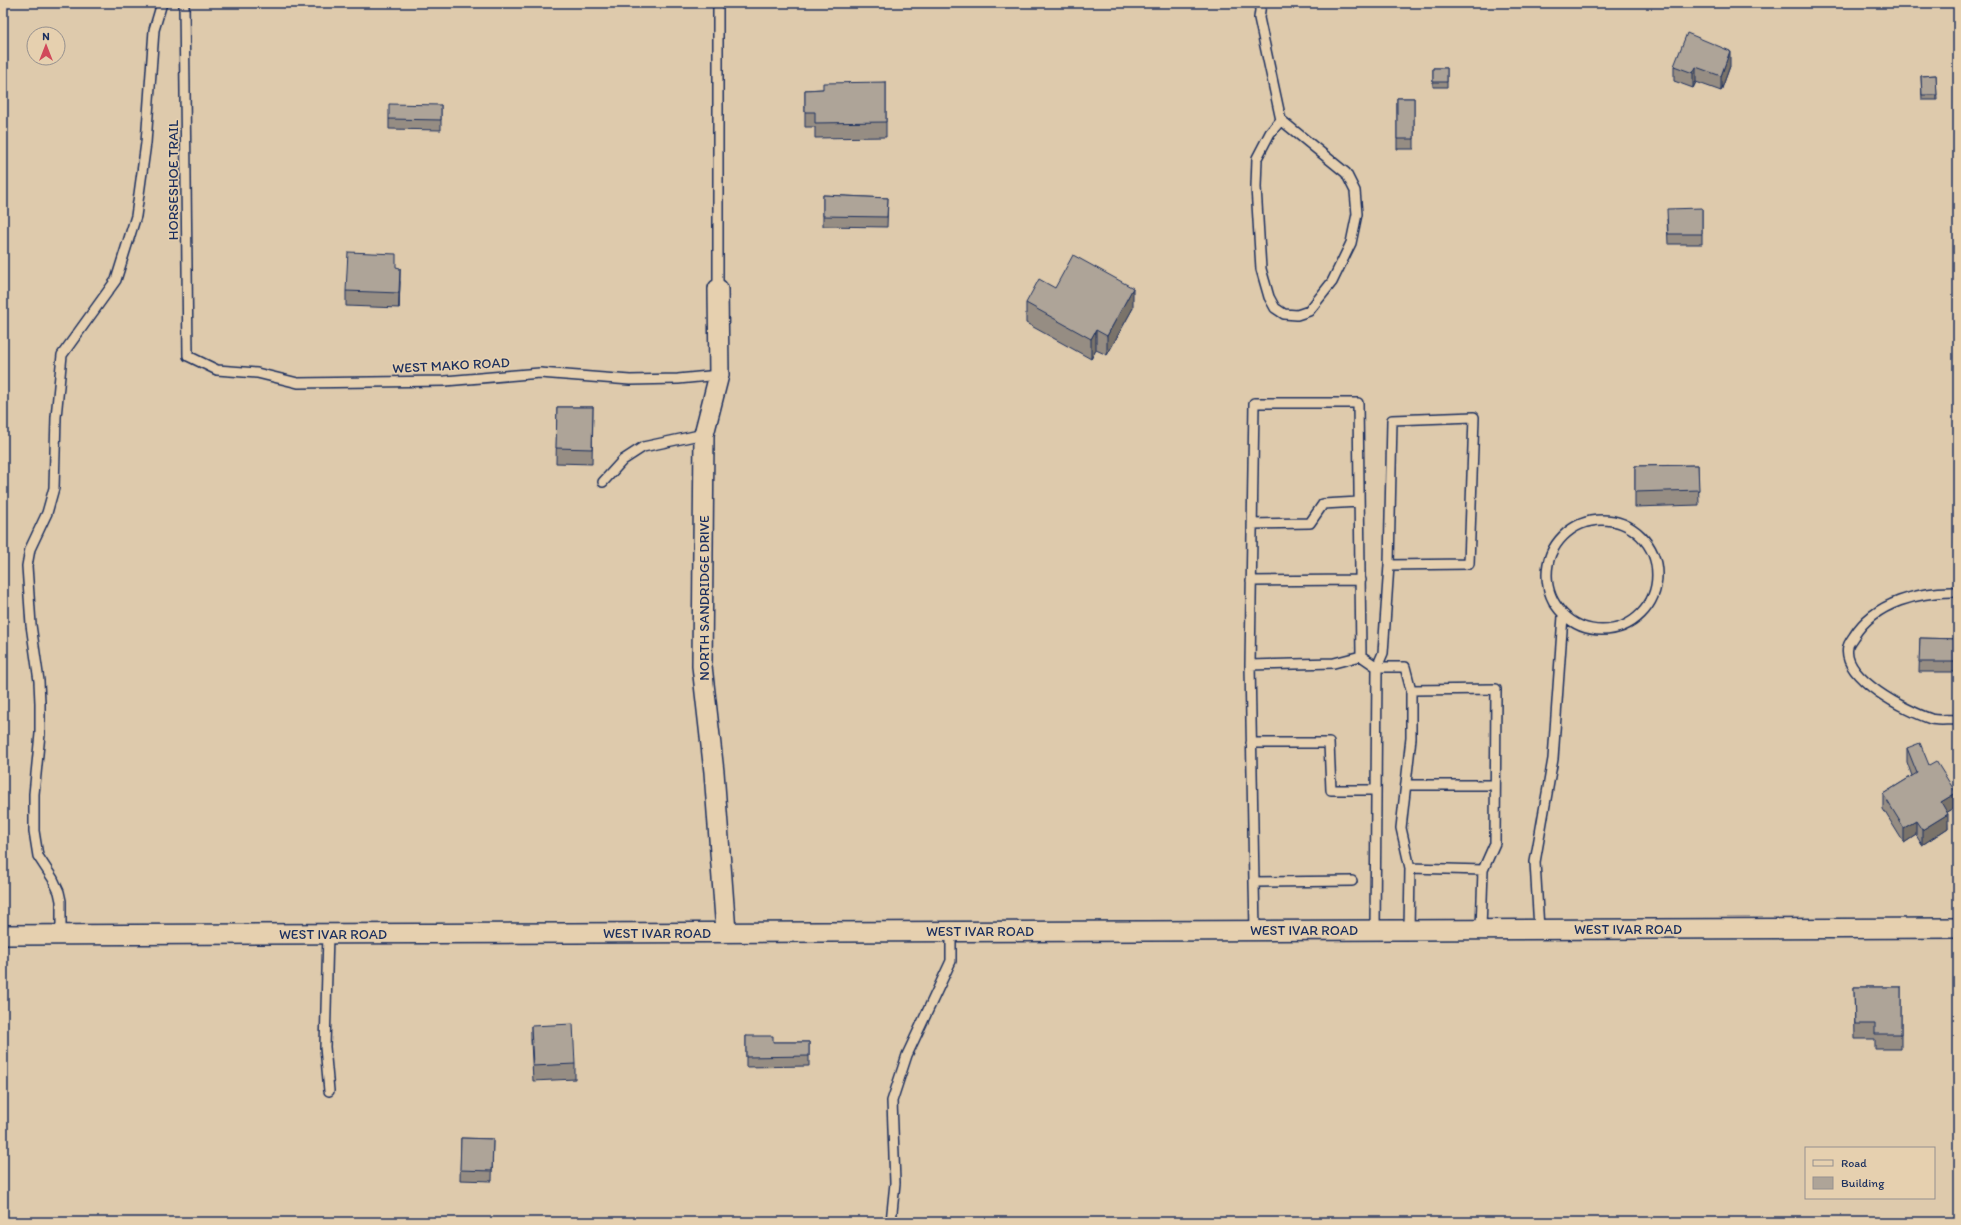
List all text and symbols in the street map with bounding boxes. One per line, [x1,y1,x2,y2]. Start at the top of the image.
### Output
north arrow [26,26,66,66]
text: N [42,30,50,43]
street label: HORSESHOE TRAIL [165,120,182,240]
street label: WEST MAKO ROAD [392,354,510,377]
street label: NORTH SANDRIDGE DRIVE [696,515,713,681]
street label: WEST IVAR ROAD [1574,921,1682,938]
street label: WEST IVAR ROAD [1250,922,1358,939]
street label: WEST IVAR ROAD [926,923,1034,940]
street label: WEST IVAR ROAD [603,925,711,942]
street label: WEST IVAR ROAD [279,926,387,943]
legend [1805,1147,1935,1199]
text: Road [1841,1156,1867,1170]
text: Building [1841,1176,1885,1190]

